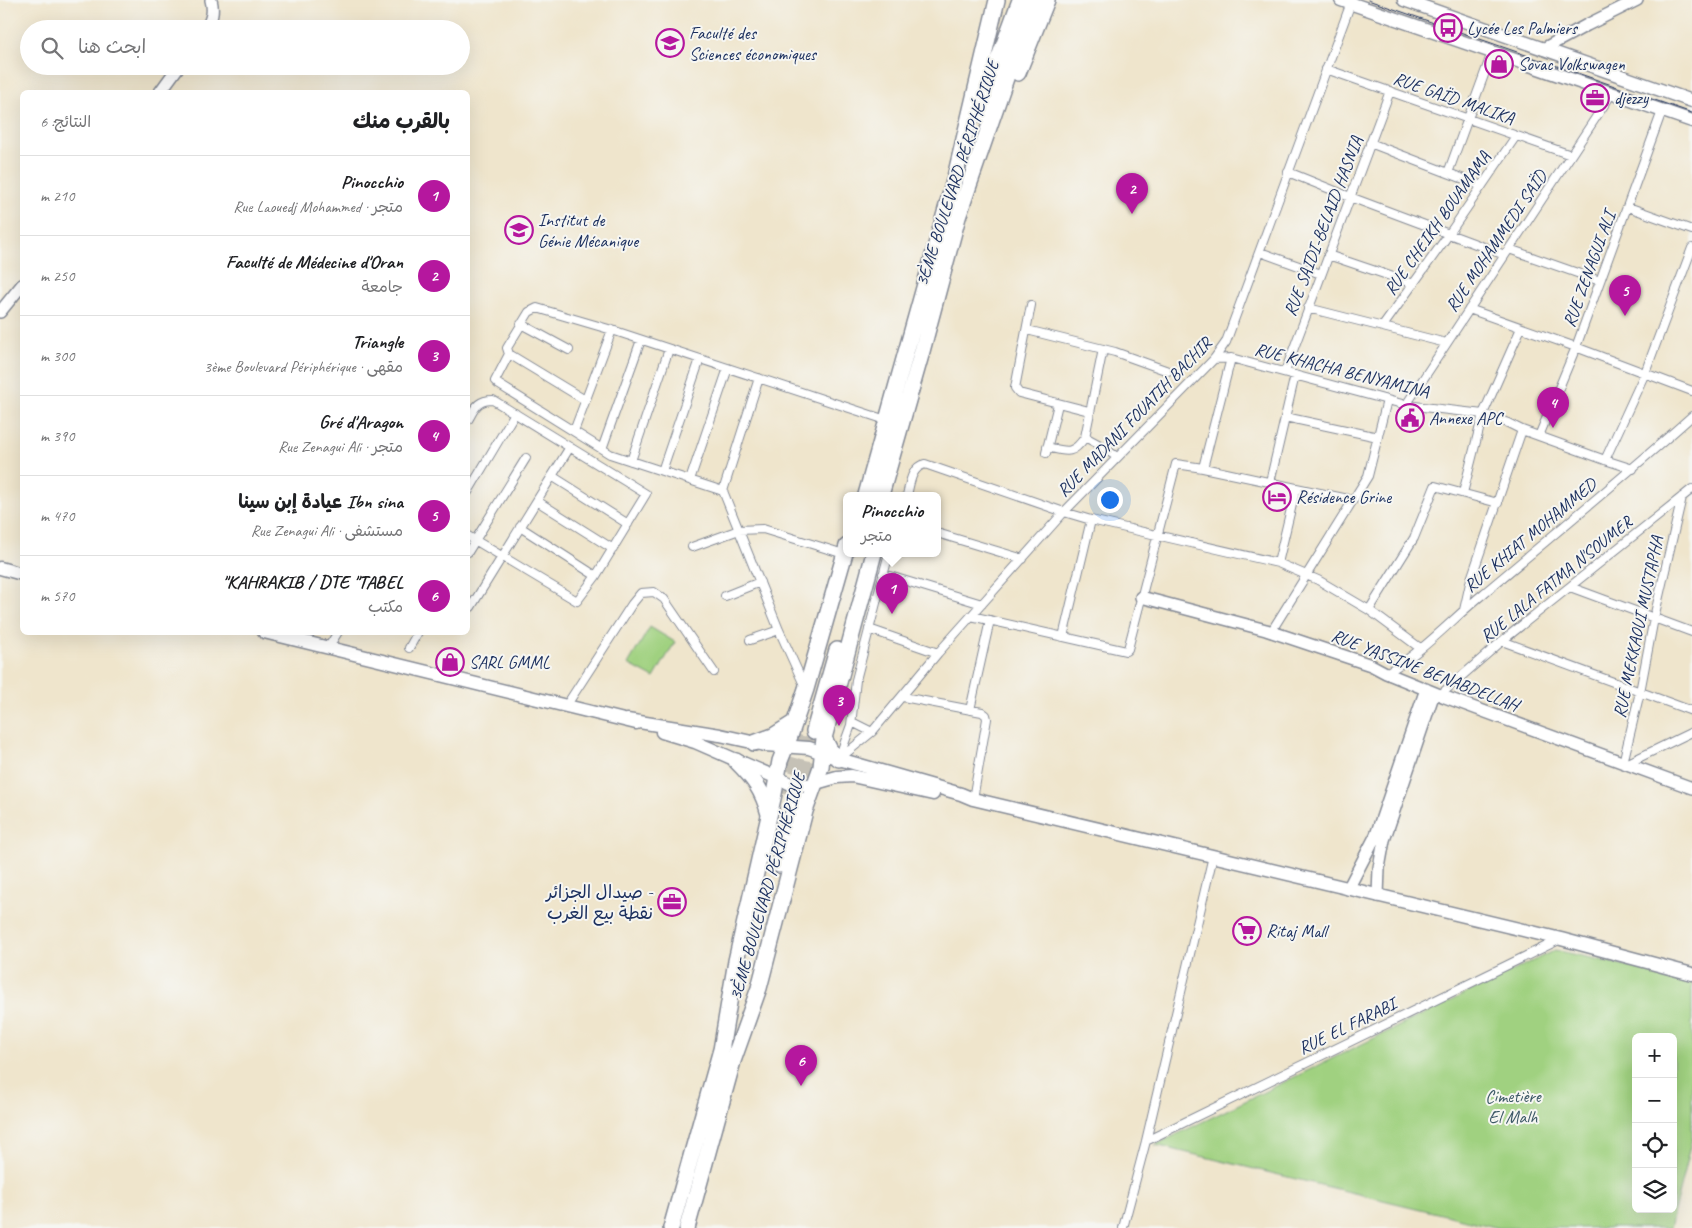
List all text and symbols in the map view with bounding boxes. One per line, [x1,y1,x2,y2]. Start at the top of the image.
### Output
bus stop icon: Lycée Les Palmiers [1433,13,1463,43]
place label: Lycée Les Palmiers [1467,17,1579,39]
search box [20,20,470,75]
place label: Faculté des Sciences économiques [689,22,818,65]
school or university icon: Faculté des Sciences économiques [655,28,685,58]
icon: search [38,34,66,62]
text: ابحث هنا [78,35,146,59]
shop icon: Sovac Volkswagen [1484,49,1514,79]
place label: Sovac Volkswagen [1518,53,1626,75]
street label: 3ÈME BOULEVARD PÉRIPHÉRIQUE [910,55,1005,289]
street label: RUE GAÏD MALIKA [1391,67,1518,129]
office icon: djezzy [1580,83,1610,113]
place label: djezzy [1614,87,1650,109]
text: بالقرب منك [353,108,450,134]
text: النتائج: 6 [40,112,91,132]
street label: RUE SAIDI-BELAID HASNIA [1279,132,1368,319]
street label: RUE CHEIKH BOUAMAMA [1379,146,1496,299]
street label: RUE MOHAMMEDI SAÏD [1441,165,1552,316]
text: Pinocchio [341,170,403,194]
pin: 2 [1116,173,1148,214]
text: 210 m [40,186,74,206]
text: 1 [430,186,438,206]
text: متجر · Rue Laouedj Mohammed [233,197,403,217]
street label: RUE ZENAGUI ALI [1558,205,1621,330]
place label: Institut de Génie Mécanique [538,209,639,252]
school or university icon: Institut de Génie Mécanique [504,215,534,245]
text: Faculté de Médecine d'Oran [226,250,403,274]
text: 250 m [40,266,74,286]
text: 2 [430,266,438,286]
pin: 5 [1609,275,1641,316]
text: جامعة [361,277,403,297]
text: Triangle [352,330,403,354]
street label: RUE MADANI FOUATIH BACHIR [1052,331,1217,501]
street label: RUE KHACHA BENYAMINA [1253,338,1432,403]
text: 300 m [40,346,74,366]
text: 3 [430,346,438,366]
text: مقهى · 3ème Boulevard Périphérique [204,357,403,377]
pin: 4 [1537,387,1569,428]
public building icon: Annexe APC [1395,403,1425,433]
place label: Annexe APC [1429,407,1504,429]
text: Gré d'Aragon [319,410,403,434]
text: 390 m [40,426,74,446]
text: 4 [430,426,438,446]
text: متجر · Rue Zenagui Ali [278,437,403,457]
street label: RUE KHIAT MOHAMMED [1459,472,1602,597]
hotel icon: Résidence Grine [1262,482,1292,512]
place label: Résidence Grine [1296,486,1392,508]
your location [1097,487,1123,513]
text: Ibn sina عيادة إبن سينا [238,490,403,514]
popup [843,492,941,557]
text: Pinocchio [861,499,923,523]
text: 470 m [40,506,74,526]
text: 5 [431,506,437,526]
street label: RUE LALA FATMA N'SOUMER [1475,510,1637,647]
text: مستشفى · Rue Zenagui Ali [251,521,403,541]
text: متجر [861,526,892,546]
street label: RUE MEKKAOUI MUSTAPHA [1608,533,1668,720]
text: KAHRAKIB / DTE "TABEL" [222,570,403,594]
pin: 1 [876,573,908,614]
text: 570 m [40,586,74,606]
text: 6 [430,586,438,606]
text: مكتب [368,597,403,617]
street label: RUE YASSINE BENABDELLAH [1328,624,1524,717]
shop icon: SARL GMML [435,647,465,677]
place label: SARL GMML [469,651,551,673]
pin: 3 [823,685,855,726]
street label: 3ÈME BOULEVARD PÉRIPHÉRIQUE [724,768,811,1002]
place label: صيدال الجزائر - نقطة بيع الغرب [544,881,654,926]
office icon: صيدال الجزائر - نقطة بيع الغرب [657,887,687,917]
supermarket icon: Ritaj Mall [1232,916,1262,946]
place label: Ritaj Mall [1266,920,1330,942]
street label: RUE EL FARABI [1295,991,1403,1059]
map controls [1632,1033,1677,1213]
button: + [1632,1033,1677,1078]
pin: 6 [785,1045,817,1086]
button: − [1632,1078,1677,1123]
park label: Cimetière El Malh [1485,1085,1542,1128]
button: locate [1632,1123,1677,1168]
button: layers [1632,1168,1677,1213]

